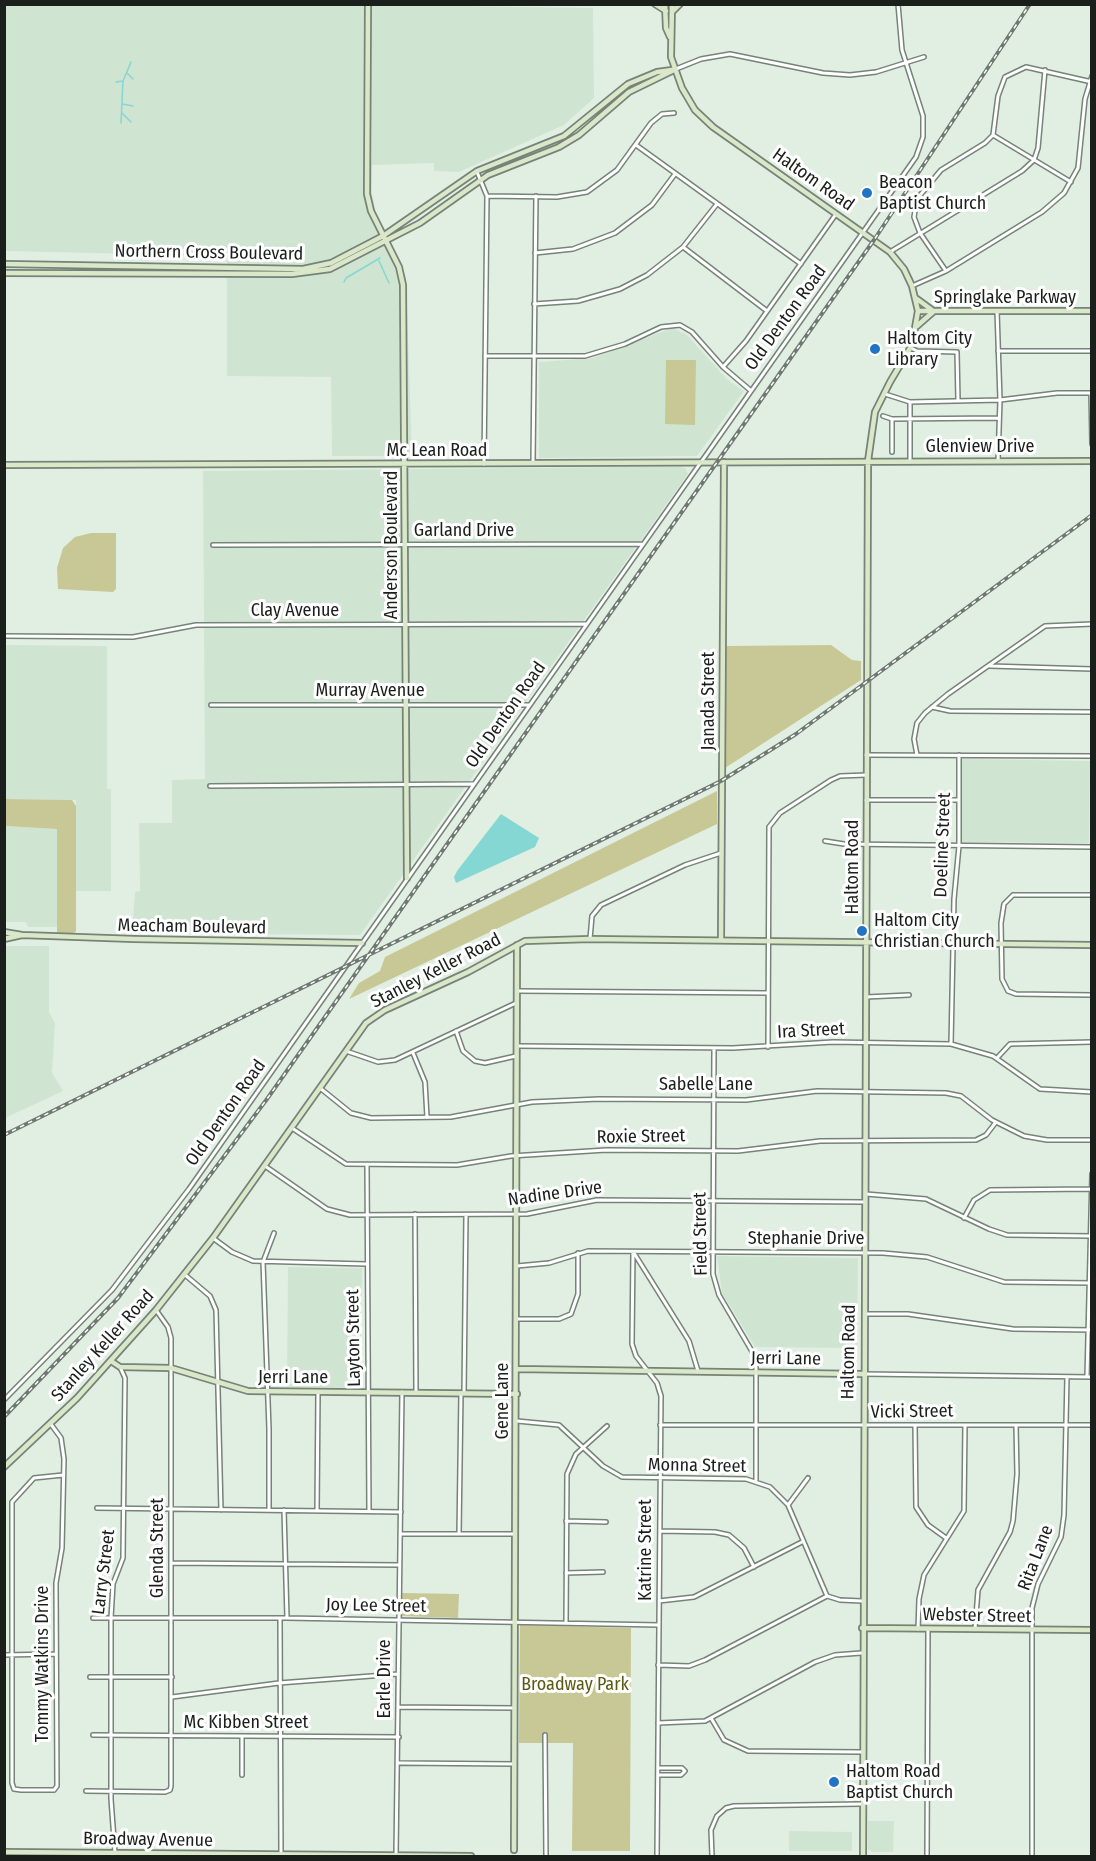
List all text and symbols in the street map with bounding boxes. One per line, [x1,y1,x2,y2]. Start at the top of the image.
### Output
street label: Haltom Road [768,144,858,216]
place label: Beacon Baptist Church [879,172,986,214]
marker: Beacon Baptist Church [860,186,874,200]
street label: Northern Cross Boulevard [114,241,304,265]
street label: Old Denton Road [741,261,831,375]
street label: Springlake Parkway [934,287,1076,309]
place label: Haltom City Library [887,328,972,370]
marker: Haltom City Library [868,342,882,356]
street label: Glenview Drive [926,436,1034,458]
street label: Mc Lean Road [387,440,487,462]
street label: Anderson Boulevard [381,471,403,619]
street label: Garland Drive [414,520,514,542]
street label: Clay Avenue [251,600,339,622]
street label: Janada Street [698,652,720,750]
street label: Old Denton Road [461,658,551,772]
street label: Murray Avenue [315,680,425,702]
street label: Doeline Street [930,792,956,898]
street label: Haltom Road [842,820,864,914]
place label: Haltom City Christian Church [874,910,995,952]
street label: Meacham Boulevard [118,915,266,939]
marker: Haltom City Christian Church [855,924,869,938]
street label: Stanley Keller Road [367,929,505,1013]
street label: Ira Street [777,1018,845,1044]
street label: Old Denton Road [181,1056,271,1170]
street label: Sabelle Lane [659,1074,753,1096]
street label: Roxie Street [596,1125,686,1149]
street label: Nadine Drive [507,1177,603,1211]
street label: Field Street [689,1192,713,1276]
street label: Stephanie Drive [748,1228,864,1250]
street label: Stanley Keller Road [47,1286,159,1406]
street label: Layton Street [342,1289,366,1387]
street label: Haltom Road [837,1304,861,1400]
street label: Jerri Lane [751,1348,821,1370]
street label: Gene Lane [492,1363,514,1439]
street label: Jerri Lane [258,1367,328,1389]
street label: Vicki Street [870,1400,954,1424]
street label: Monna Street [648,1454,746,1478]
street label: Glenda Street [147,1498,169,1598]
street label: Katrine Street [635,1499,657,1601]
street label: Rita Lane [1014,1522,1058,1594]
street label: Larry Street [88,1528,120,1616]
street label: Tommy Watkins Drive [32,1586,54,1742]
street label: Joy Lee Street [326,1594,426,1618]
street label: Webster Street [922,1604,1032,1628]
street label: Earle Drive [374,1639,396,1719]
park label: Broadway Park [521,1674,629,1696]
street label: Mc Kibben Street [184,1712,308,1734]
place label: Haltom Road Baptist Church [846,1761,953,1804]
marker: Haltom Road Baptist Church [827,1775,841,1789]
street label: Broadway Avenue [83,1828,213,1852]

